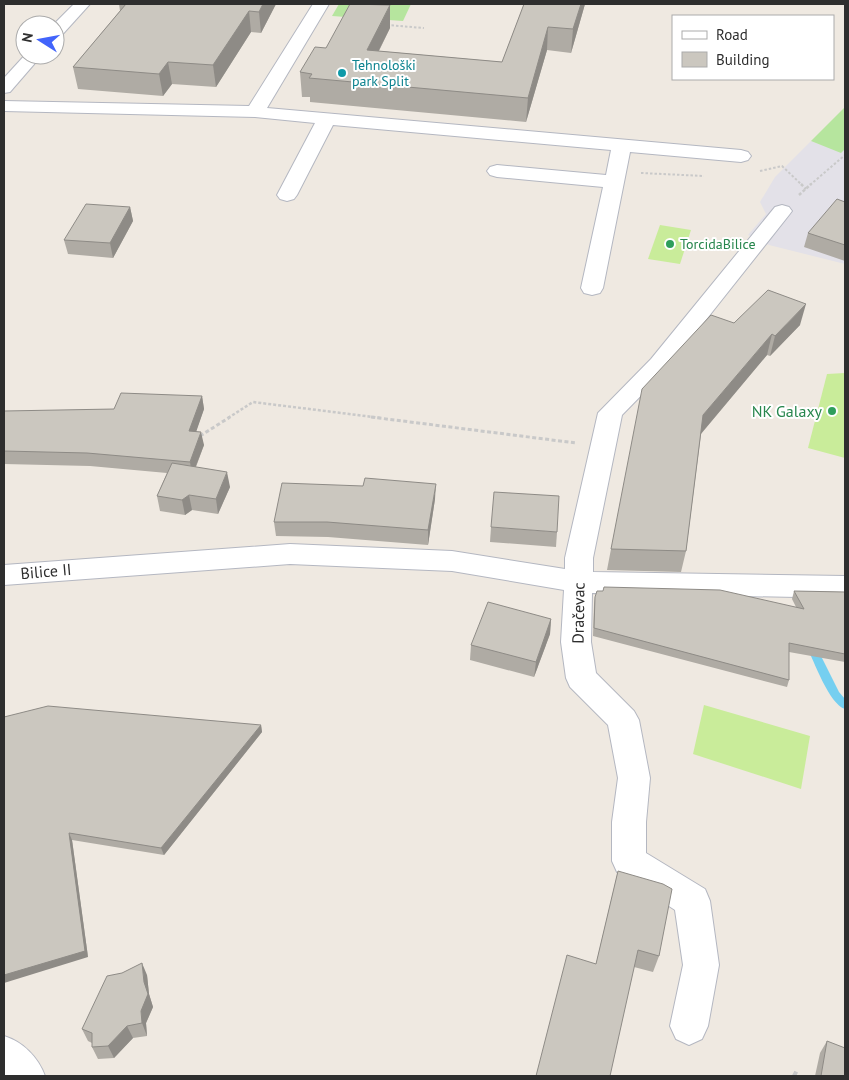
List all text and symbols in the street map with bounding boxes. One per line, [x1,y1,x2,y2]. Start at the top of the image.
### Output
north arrow [15,15,65,65]
legend [672,15,834,80]
text: Road [716,25,748,44]
text: N [18,31,37,44]
text: Building [716,50,770,69]
place label: Tehnološki park Split [352,56,416,90]
marker: Tehnološki park Split [336,67,348,79]
place label: TorcidaBilice [680,235,756,253]
marker: TorcidaBilice [664,238,676,250]
place label: NK Galaxy [752,401,823,421]
marker: NK Galaxy [826,405,838,417]
street label: Bilice II [20,559,72,583]
street label: Dračevac [567,582,589,644]

